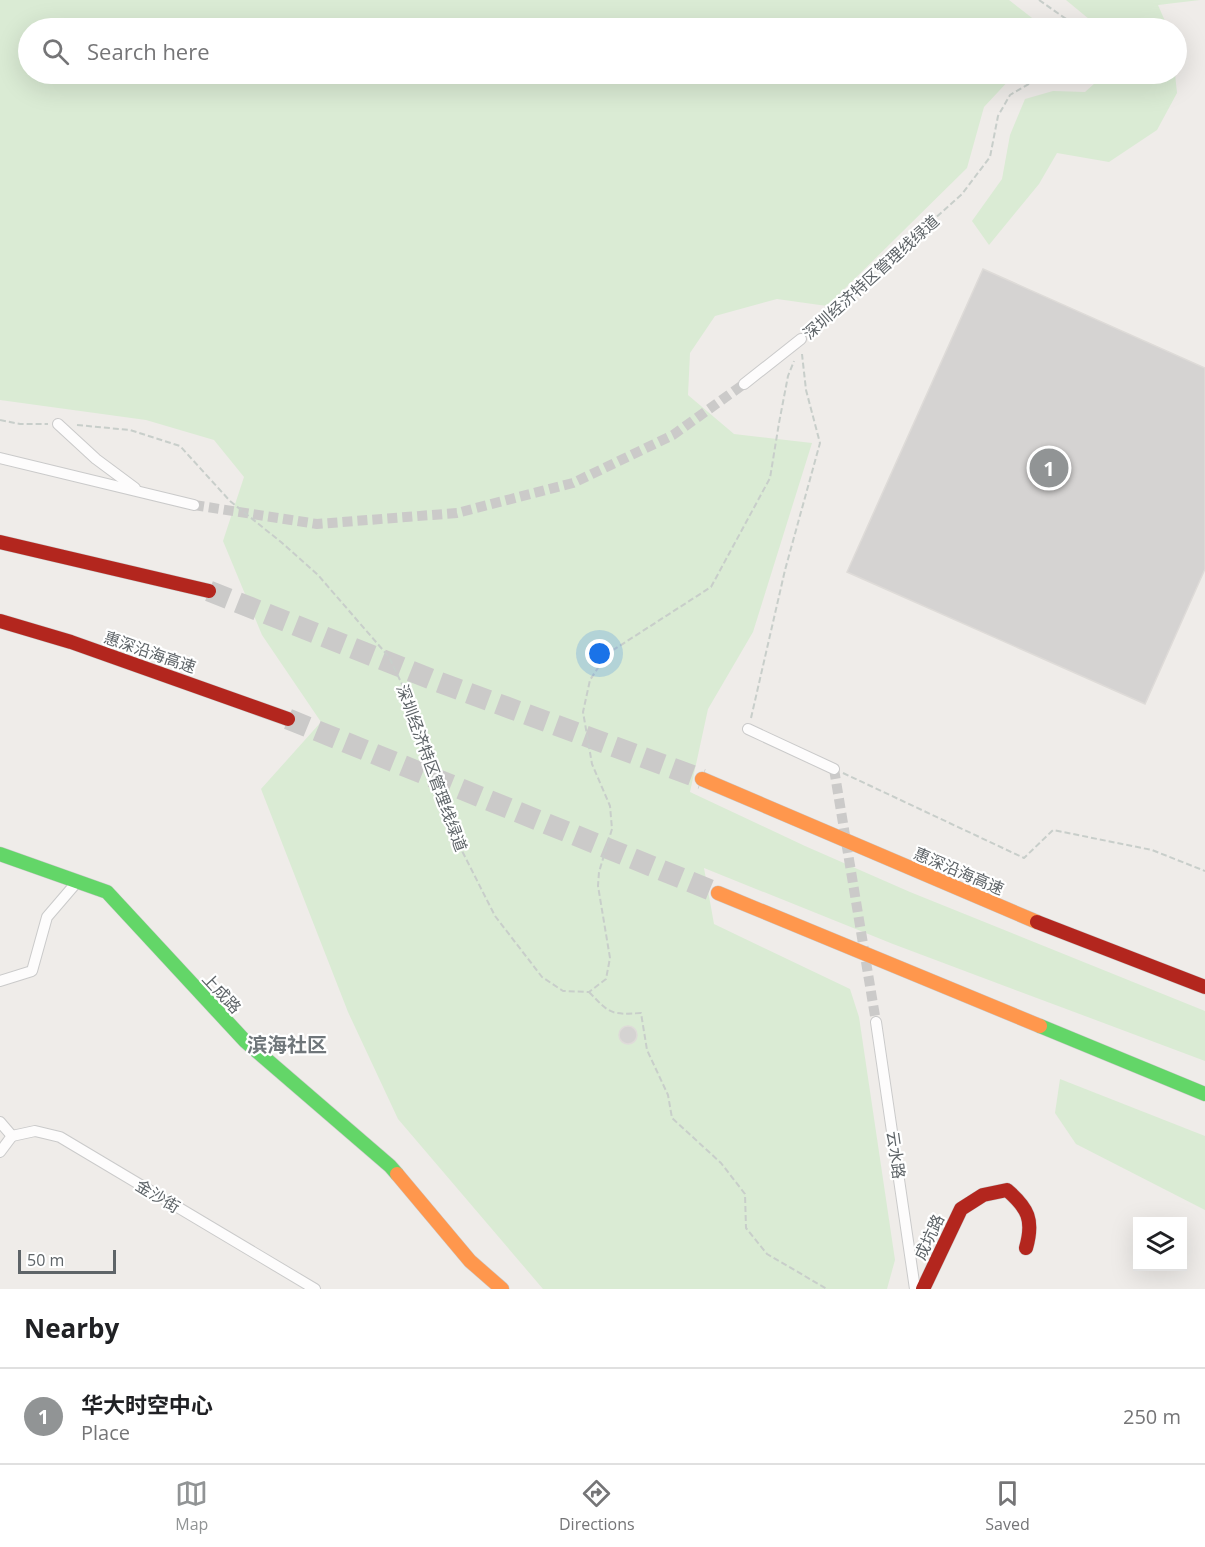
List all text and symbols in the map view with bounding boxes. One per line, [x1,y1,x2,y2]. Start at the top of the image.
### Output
search box [18,18,1187,84]
icon: search [39,35,72,68]
text: Search here [87,36,210,66]
street label: 深圳经济特区管理线绿道 [798,210,944,344]
pin: 1 [1030,446,1068,490]
street label: 惠深沿海高速 [101,626,199,678]
your location [585,639,614,668]
street label: 深圳经济特区管理线绿道 [392,682,472,854]
street label: 惠深沿海高速 [911,842,1007,900]
street label: 上成路 [198,968,246,1018]
district label: 滨海社区 [247,1031,327,1058]
street label: 云水路 [882,1130,910,1180]
street label: 金沙街 [132,1174,184,1218]
street label: 成坑路 [909,1211,949,1263]
map controls [1133,1217,1187,1271]
button: layers [1133,1217,1187,1271]
scale bar [18,1247,116,1274]
text: 50 m [27,1249,64,1271]
text: Nearby [24,1310,119,1346]
text: 华大时空中心 [81,1389,213,1419]
text: 1 [38,1403,49,1430]
text: 250 m [1123,1403,1181,1430]
text: Place [81,1419,130,1446]
tab: Map [175,1477,208,1535]
tab: Directions [559,1477,635,1535]
tab: Saved [985,1477,1030,1535]

